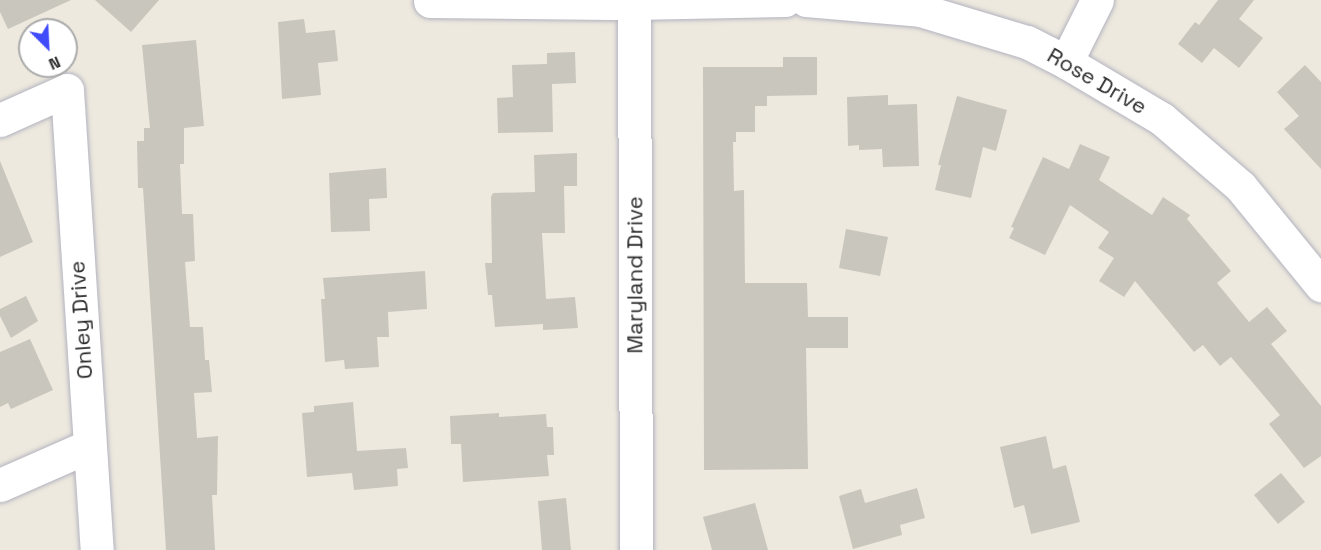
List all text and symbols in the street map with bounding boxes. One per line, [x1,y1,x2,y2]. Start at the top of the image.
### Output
north arrow [18,18,78,78]
street label: Rose Drive [1043,42,1151,120]
text: N [46,51,64,75]
street label: Maryland Drive [622,196,648,354]
street label: Onley Drive [64,260,98,380]

